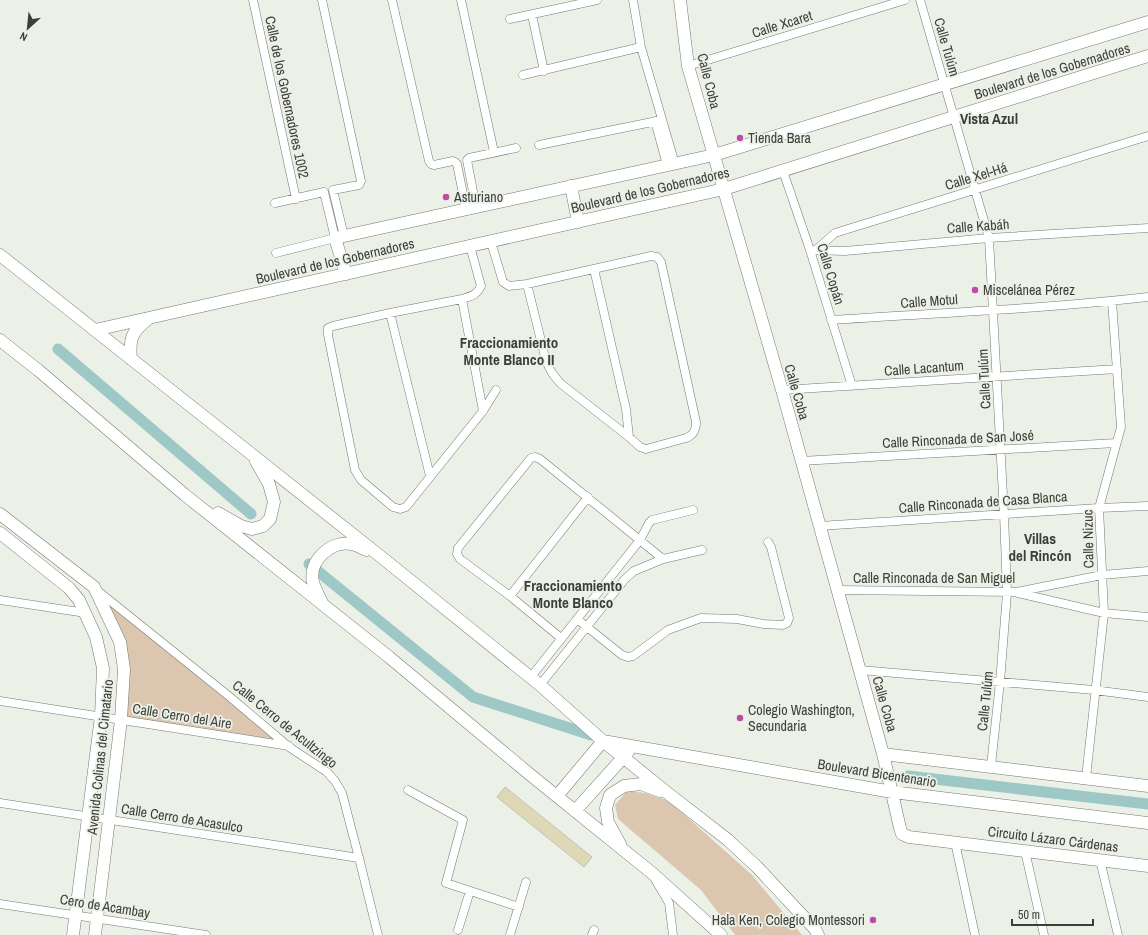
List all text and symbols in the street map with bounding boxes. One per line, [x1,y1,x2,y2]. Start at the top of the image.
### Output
street label: Calle Xcaret [750,6,814,42]
north arrow [8,8,48,48]
street label: Calle de los Gobernadores 1002 [261,14,313,180]
street label: Calle Tulúm [930,16,964,78]
text: N [17,29,30,45]
street label: Boulevard de los Gobernadores [972,39,1132,103]
street label: Calle Coba [693,51,725,111]
district label: Vista Azul [960,108,1018,129]
place label: Tienda Bara [748,129,812,147]
marker: Tienda Bara [735,133,745,143]
street label: Calle Xel-Há [943,158,1010,194]
street label: Boulevard de los Gobernadores [569,163,731,217]
place label: Asturiano [453,188,503,206]
marker: Asturiano [441,192,451,202]
street label: Calle Kabáh [946,215,1010,237]
street label: Boulevard de los Gobernadores [254,234,416,288]
street label: Calle Copán [813,241,849,307]
place label: Miscelánea Pérez [983,281,1075,299]
marker: Miscelánea Pérez [970,285,980,295]
street label: Calle Motul [900,290,958,312]
district label: Fraccionamiento Monte Blanco II [460,332,558,370]
street label: Calle Tulúm [973,349,995,409]
street label: Calle Lacantum [884,356,964,380]
street label: Calle Coba [781,362,814,422]
street label: Calle Rinconada de San José [882,426,1034,452]
street label: Calle Rinconada de Casa Blanca [898,487,1069,517]
street label: Calle Nizuc [1078,509,1098,569]
district label: Villas del Rincón [1009,528,1071,566]
street label: Calle Rinconada de San Miguel [853,569,1015,587]
district label: Fraccionamiento Monte Blanco [524,575,622,613]
street label: Calle Tulúm [973,670,997,732]
street label: Calle Coba [869,674,902,734]
street label: Calle Cerro de Acultzingo [229,676,341,772]
street label: Avenida Colinas del Cimatario [83,678,117,837]
street label: Calle Cerro del Aire [131,699,233,733]
place label: Colegio Washington, Secundaria [748,701,855,735]
marker: Colegio Washington, Secundaria [735,713,745,723]
street label: Boulevard Bicentenario [816,755,938,791]
street label: Calle Cerro de Acasulco [120,799,244,837]
street label: Circuito Lázaro Cárdenas [987,822,1120,856]
street label: Cero de Acambay [59,890,152,922]
scale bar [1012,901,1093,927]
text: 50 m [1018,907,1040,923]
place label: Hala Ken, Colegio Montessori [712,911,865,929]
marker: Hala Ken, Colegio Montessori [868,915,878,925]

